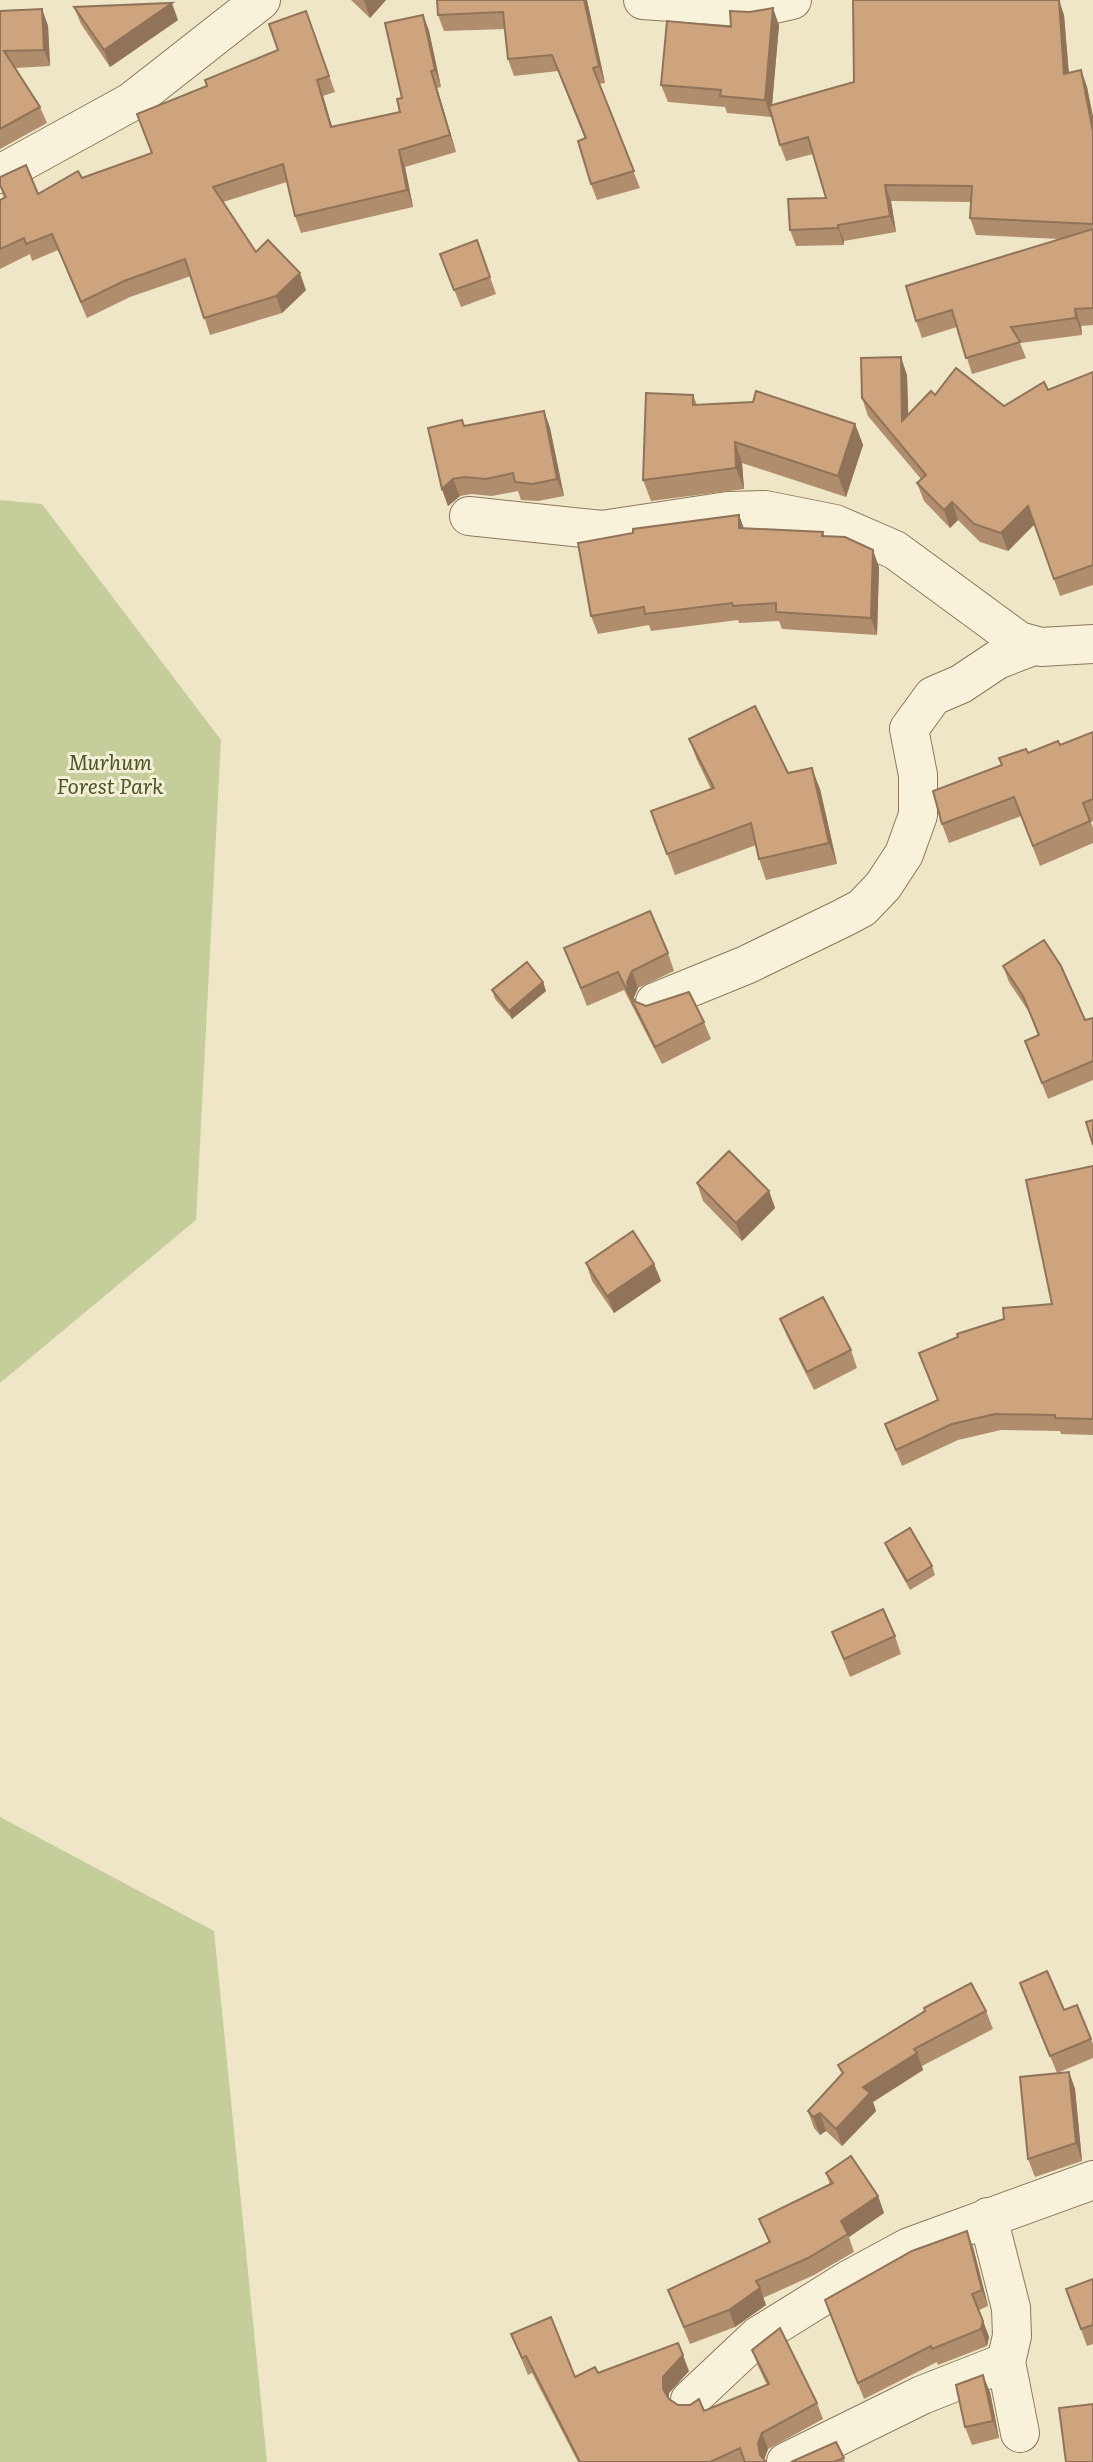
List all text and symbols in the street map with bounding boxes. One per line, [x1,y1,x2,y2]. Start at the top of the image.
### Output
park label: Murhum Forest Park [56,745,164,800]

